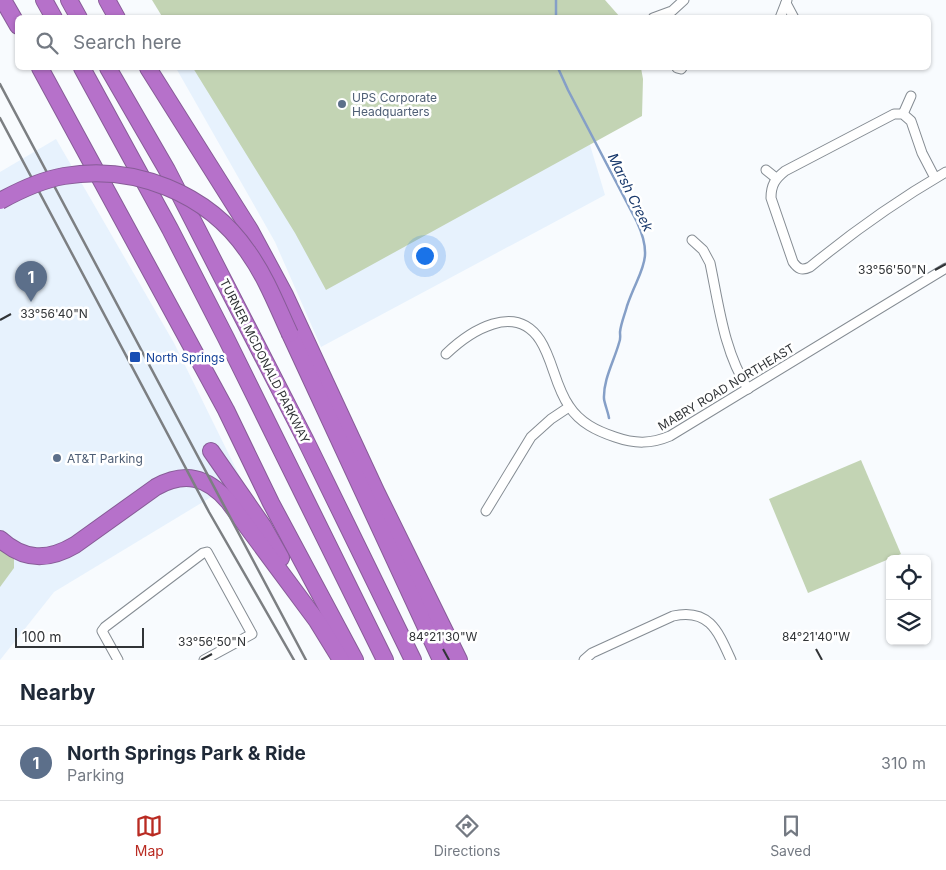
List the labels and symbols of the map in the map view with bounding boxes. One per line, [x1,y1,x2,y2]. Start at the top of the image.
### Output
place label: UPS Corporate Headquarters [352,90,437,119]
marker: UPS Corporate Headquarters [336,98,348,110]
water label: Marsh Creek [605,150,657,234]
your location [412,243,438,269]
pin: 1 [15,261,47,302]
text: 33°56'50"N [858,262,926,277]
street label: TURNER MCDONALD PARKWAY [217,276,313,446]
text: 33°56'40"N [20,306,88,321]
street label: MABRY ROAD NORTHEAST [655,340,797,434]
marker: North Springs [128,350,142,364]
place label: North Springs [146,350,225,365]
place label: AT&T Parking [67,451,143,466]
marker: AT&T Parking [51,452,63,464]
scale bar [15,625,144,648]
text: 84°21'30"W [409,629,477,644]
text: 84°21'40"W [782,629,850,644]
text: 33°56'50"N [178,634,246,649]

